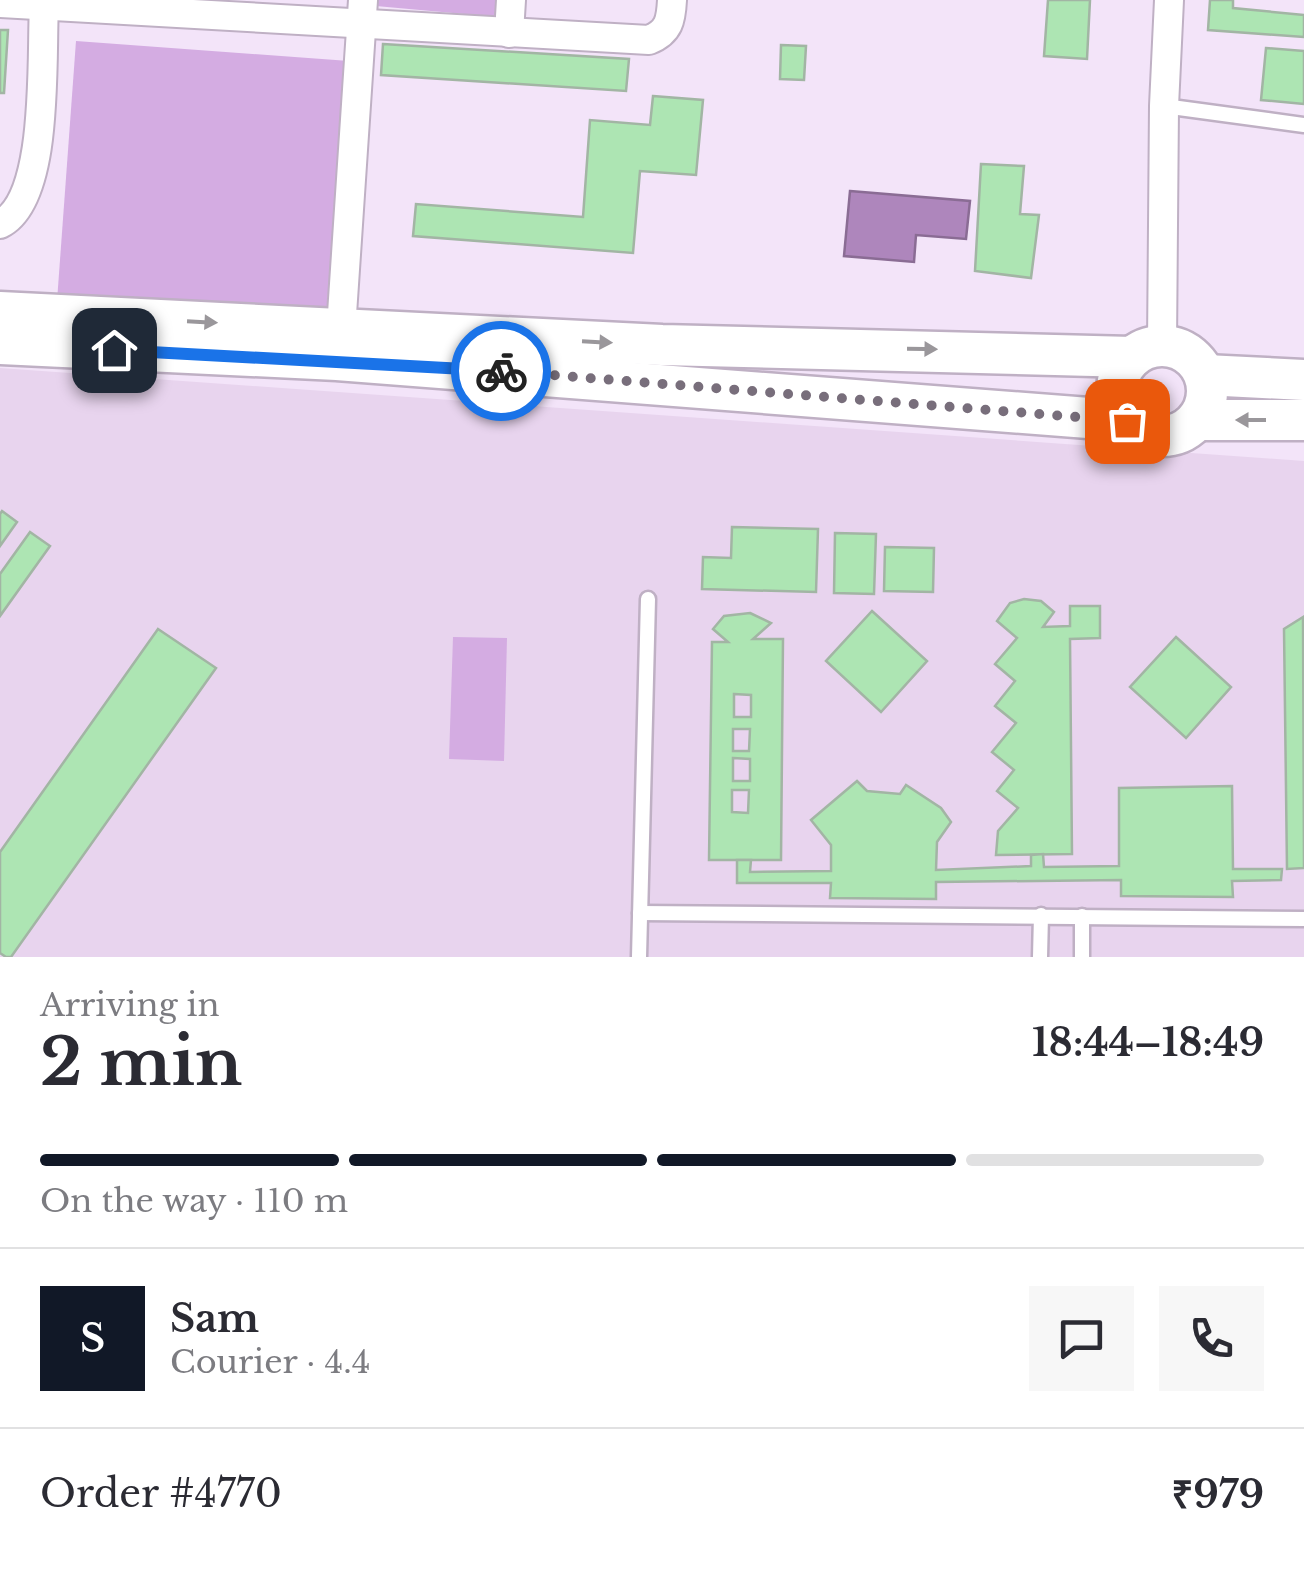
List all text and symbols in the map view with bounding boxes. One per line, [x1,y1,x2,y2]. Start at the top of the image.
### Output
pin [72,308,157,393]
one-way arrow [187,314,219,330]
courier [451,321,551,421]
icon: home [87,323,142,378]
one-way arrow [581,334,613,350]
one-way arrow [906,341,938,357]
icon: bike [474,344,529,399]
pin [1085,379,1170,464]
icon: bag [1100,394,1155,449]
one-way arrow [1234,412,1266,428]
text: Arriving in [40,985,219,1025]
text: 18:44–18:49 [1032,1019,1264,1066]
text: 2 min [40,1022,242,1103]
text: On the way · 110 m [40,1181,348,1221]
button: chat [1029,1286,1134,1391]
button: phone [1159,1286,1264,1391]
text: Sam [170,1295,259,1342]
text: S [80,1315,105,1362]
text: Courier · 4.4 [170,1342,370,1382]
text: Order #4770 [40,1470,282,1517]
text: ₹979 [1171,1471,1264,1518]

